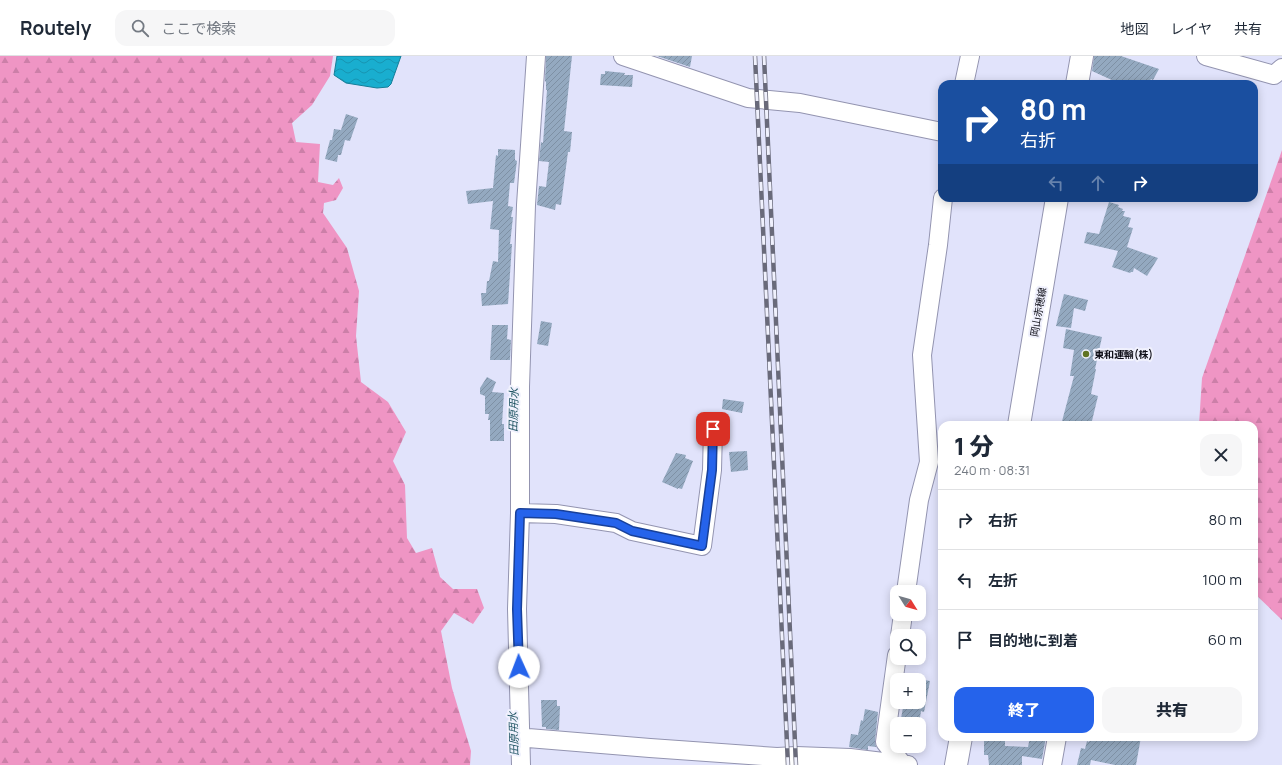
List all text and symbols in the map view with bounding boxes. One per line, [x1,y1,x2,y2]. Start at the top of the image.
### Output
search box [115,10,395,46]
text: Routely [20,15,91,41]
icon: search [129,17,151,39]
text: ここで検索 [161,18,236,39]
text: 地図 [1120,19,1148,38]
text: レイヤ [1170,19,1212,38]
text: 共有 [1234,19,1262,38]
text: 80 m [1020,90,1086,128]
icon: right [954,96,1006,148]
text: 右折 [1020,128,1056,152]
icon: left [1045,172,1067,194]
icon: ahead [1087,172,1109,194]
icon: right [1129,172,1151,194]
street label: 岡山赤穂線 [1027,286,1049,338]
place label: 東和運輸(株) [1094,347,1153,361]
marker: 東和運輸(株) [1081,349,1091,359]
water label: 田原用水 [505,387,521,432]
pin [696,412,730,446]
icon: arrive [702,418,724,440]
text: 1 分 [954,429,994,462]
button: close [1200,434,1242,476]
text: 240 m · 08:31 [954,461,1030,479]
icon: right [954,509,976,531]
text: 80 m [1208,509,1242,530]
text: 右折 [988,510,1018,531]
icon: left [954,569,976,591]
text: 100 m [1202,569,1242,590]
text: 左折 [988,570,1018,591]
north arrow [890,585,926,621]
map controls [890,585,926,753]
button: search [890,629,926,665]
icon: arrive [954,629,976,651]
text: 60 m [1208,629,1242,650]
text: 目的地に到着 [988,630,1078,651]
position arrow [498,646,540,688]
button: + [890,673,926,709]
button: 終了 [954,687,1094,733]
button: 共有 [1102,687,1242,733]
water label: 田原用水 [505,711,521,756]
button: − [890,717,926,753]

